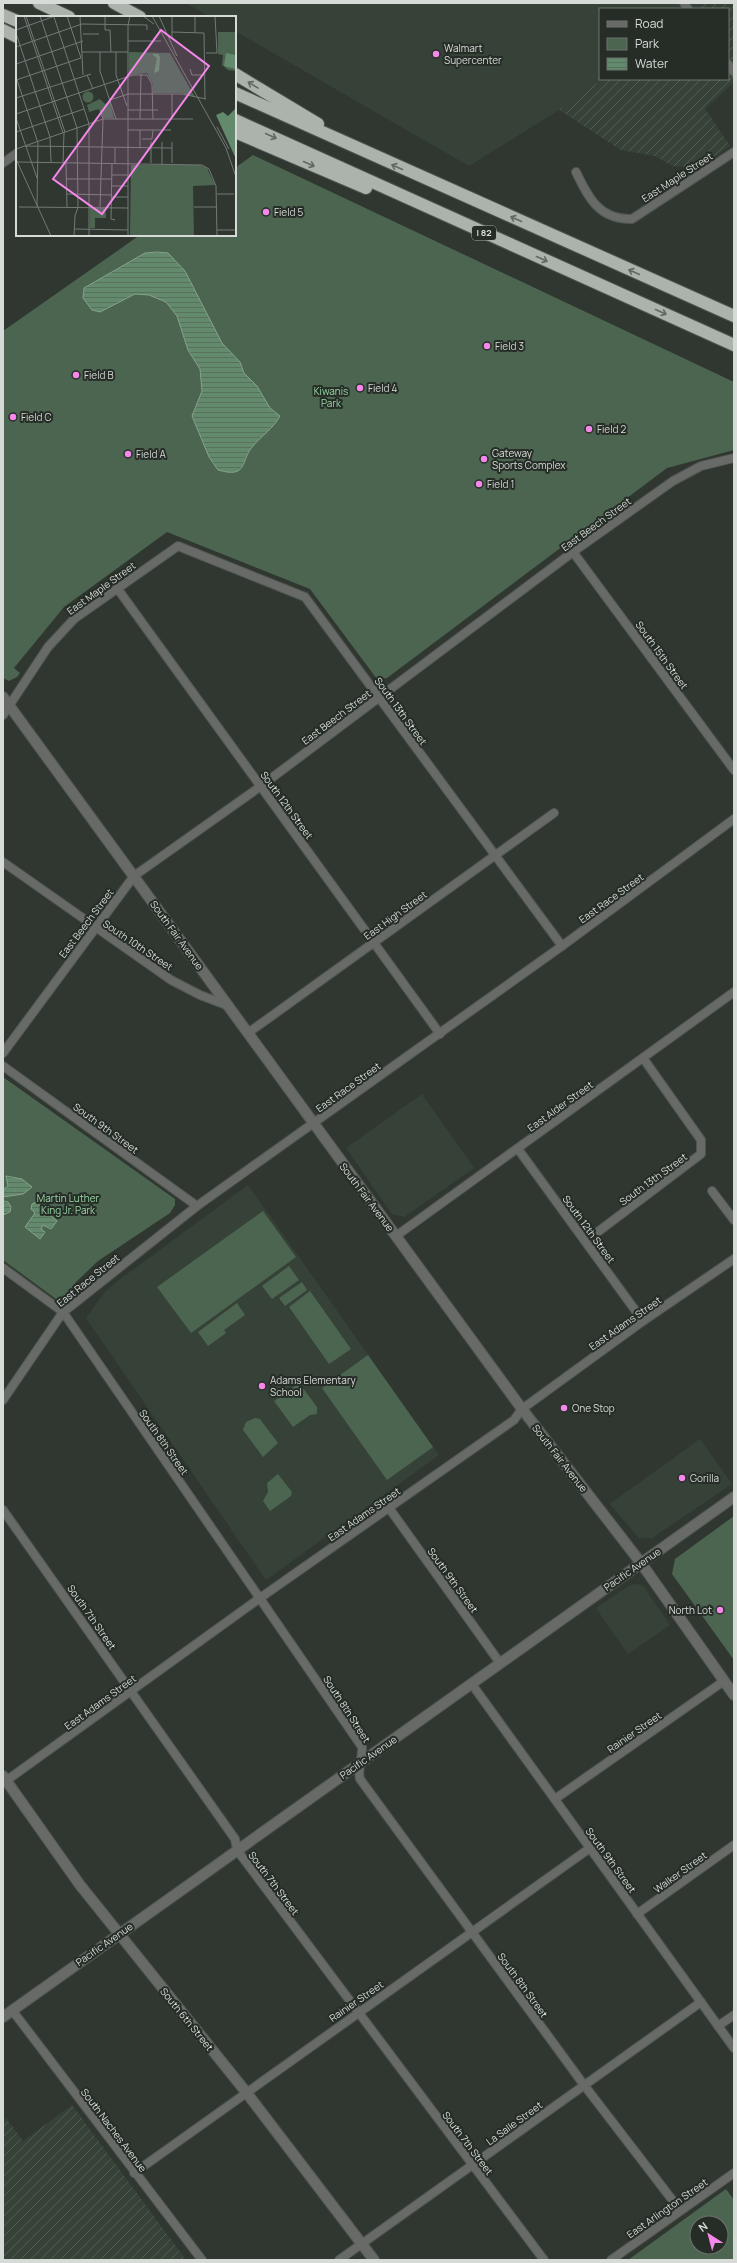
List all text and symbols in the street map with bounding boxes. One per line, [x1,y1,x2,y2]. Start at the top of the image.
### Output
legend [599,8,729,80]
text: Road [635,15,663,32]
inset map [16,16,236,236]
text: Park [635,35,660,52]
place label: Walmart Supercenter [444,41,502,67]
marker: Walmart Supercenter [431,49,441,59]
text: Water [635,55,669,72]
one-way arrow [247,80,259,88]
one-way arrow [264,133,276,140]
street label: East Maple Street [639,149,715,205]
one-way arrow [303,161,315,168]
one-way arrow [391,163,403,170]
place label: Field 5 [274,205,303,219]
marker: Field 5 [261,207,271,217]
one-way arrow [510,215,522,223]
road number: I 82 [472,226,496,240]
one-way arrow [536,256,548,263]
one-way arrow [629,268,641,275]
one-way arrow [654,309,666,316]
place label: Field 3 [495,339,524,353]
marker: Field 3 [482,341,492,351]
place label: Field B [84,368,114,382]
marker: Field B [71,370,81,380]
place label: Field 4 [368,381,397,395]
marker: Field 4 [355,383,365,393]
park label: Kiwanis Park [314,384,348,410]
place label: Field C [21,410,52,424]
marker: Field C [8,412,18,422]
place label: Field 2 [597,422,626,436]
marker: Field 2 [584,424,594,434]
place label: Gateway Sports Complex [492,446,566,472]
place label: Field A [136,447,166,461]
marker: Field A [123,449,133,459]
marker: Gateway Sports Complex [479,454,489,464]
place label: Field 1 [487,477,514,491]
marker: Field 1 [474,479,484,489]
street label: East Beech Street [558,494,634,554]
street label: East Maple Street [64,558,138,618]
street label: South 15th Street [633,618,691,692]
street label: South 13th Street [372,674,430,748]
street label: East Beech Street [299,686,373,748]
street label: South 12th Street [258,768,316,842]
street label: East Race Street [576,870,646,926]
street label: East Beech Street [55,886,117,960]
street label: East High Street [361,887,429,943]
street label: South Fair Avenue [147,897,207,973]
street label: South 10th Street [100,916,176,974]
street label: East Race Street [313,1059,383,1115]
street label: East Alder Street [524,1077,596,1135]
street label: South 9th Street [71,1100,141,1156]
street label: South 13th Street [616,1150,690,1208]
street label: South Fair Avenue [337,1160,398,1234]
park label: Martin Luther King Jr. Park [37,1191,100,1217]
street label: South 12th Street [560,1192,618,1266]
street label: East Race Street [54,1250,122,1310]
street label: East Adams Street [586,1293,664,1353]
place label: Adams Elementary School [270,1373,356,1399]
marker: Adams Elementary School [257,1381,267,1391]
place label: One Stop [572,1401,615,1415]
marker: One Stop [559,1403,569,1413]
street label: South 8th Street [136,1406,192,1478]
street label: South Fair Avenue [529,1421,591,1495]
place label: Gorilla [690,1471,719,1485]
marker: Gorilla [677,1473,687,1483]
street label: East Adams Street [325,1484,403,1544]
street label: Pacific Avenue [601,1544,664,1594]
street label: South 9th Street [425,1545,481,1615]
street label: South 7th Street [64,1582,120,1652]
place label: North Lot [669,1603,712,1617]
marker: North Lot [715,1605,725,1615]
street label: East Adams Street [61,1671,139,1733]
street label: South 8th Street [320,1673,374,1745]
street label: Rainier Street [604,1708,664,1756]
street label: Pacific Avenue [337,1732,400,1782]
street label: South 9th Street [583,1825,639,1895]
street label: South 7th Street [245,1848,303,1918]
street label: Walker Street [651,1848,709,1896]
street label: Pacific Avenue [73,1919,136,1969]
street label: South 8th Street [495,1950,551,2020]
street label: Rainier Street [326,1977,386,2025]
street label: South 6th Street [157,1984,217,2054]
street label: South Naches Avenue [78,2085,150,2175]
street label: La Salle Street [483,2098,545,2148]
street label: South 7th Street [439,2108,497,2178]
street label: East Arlington Street [624,2175,710,2241]
north arrow [689,2215,729,2255]
text: N [695,2218,711,2235]

